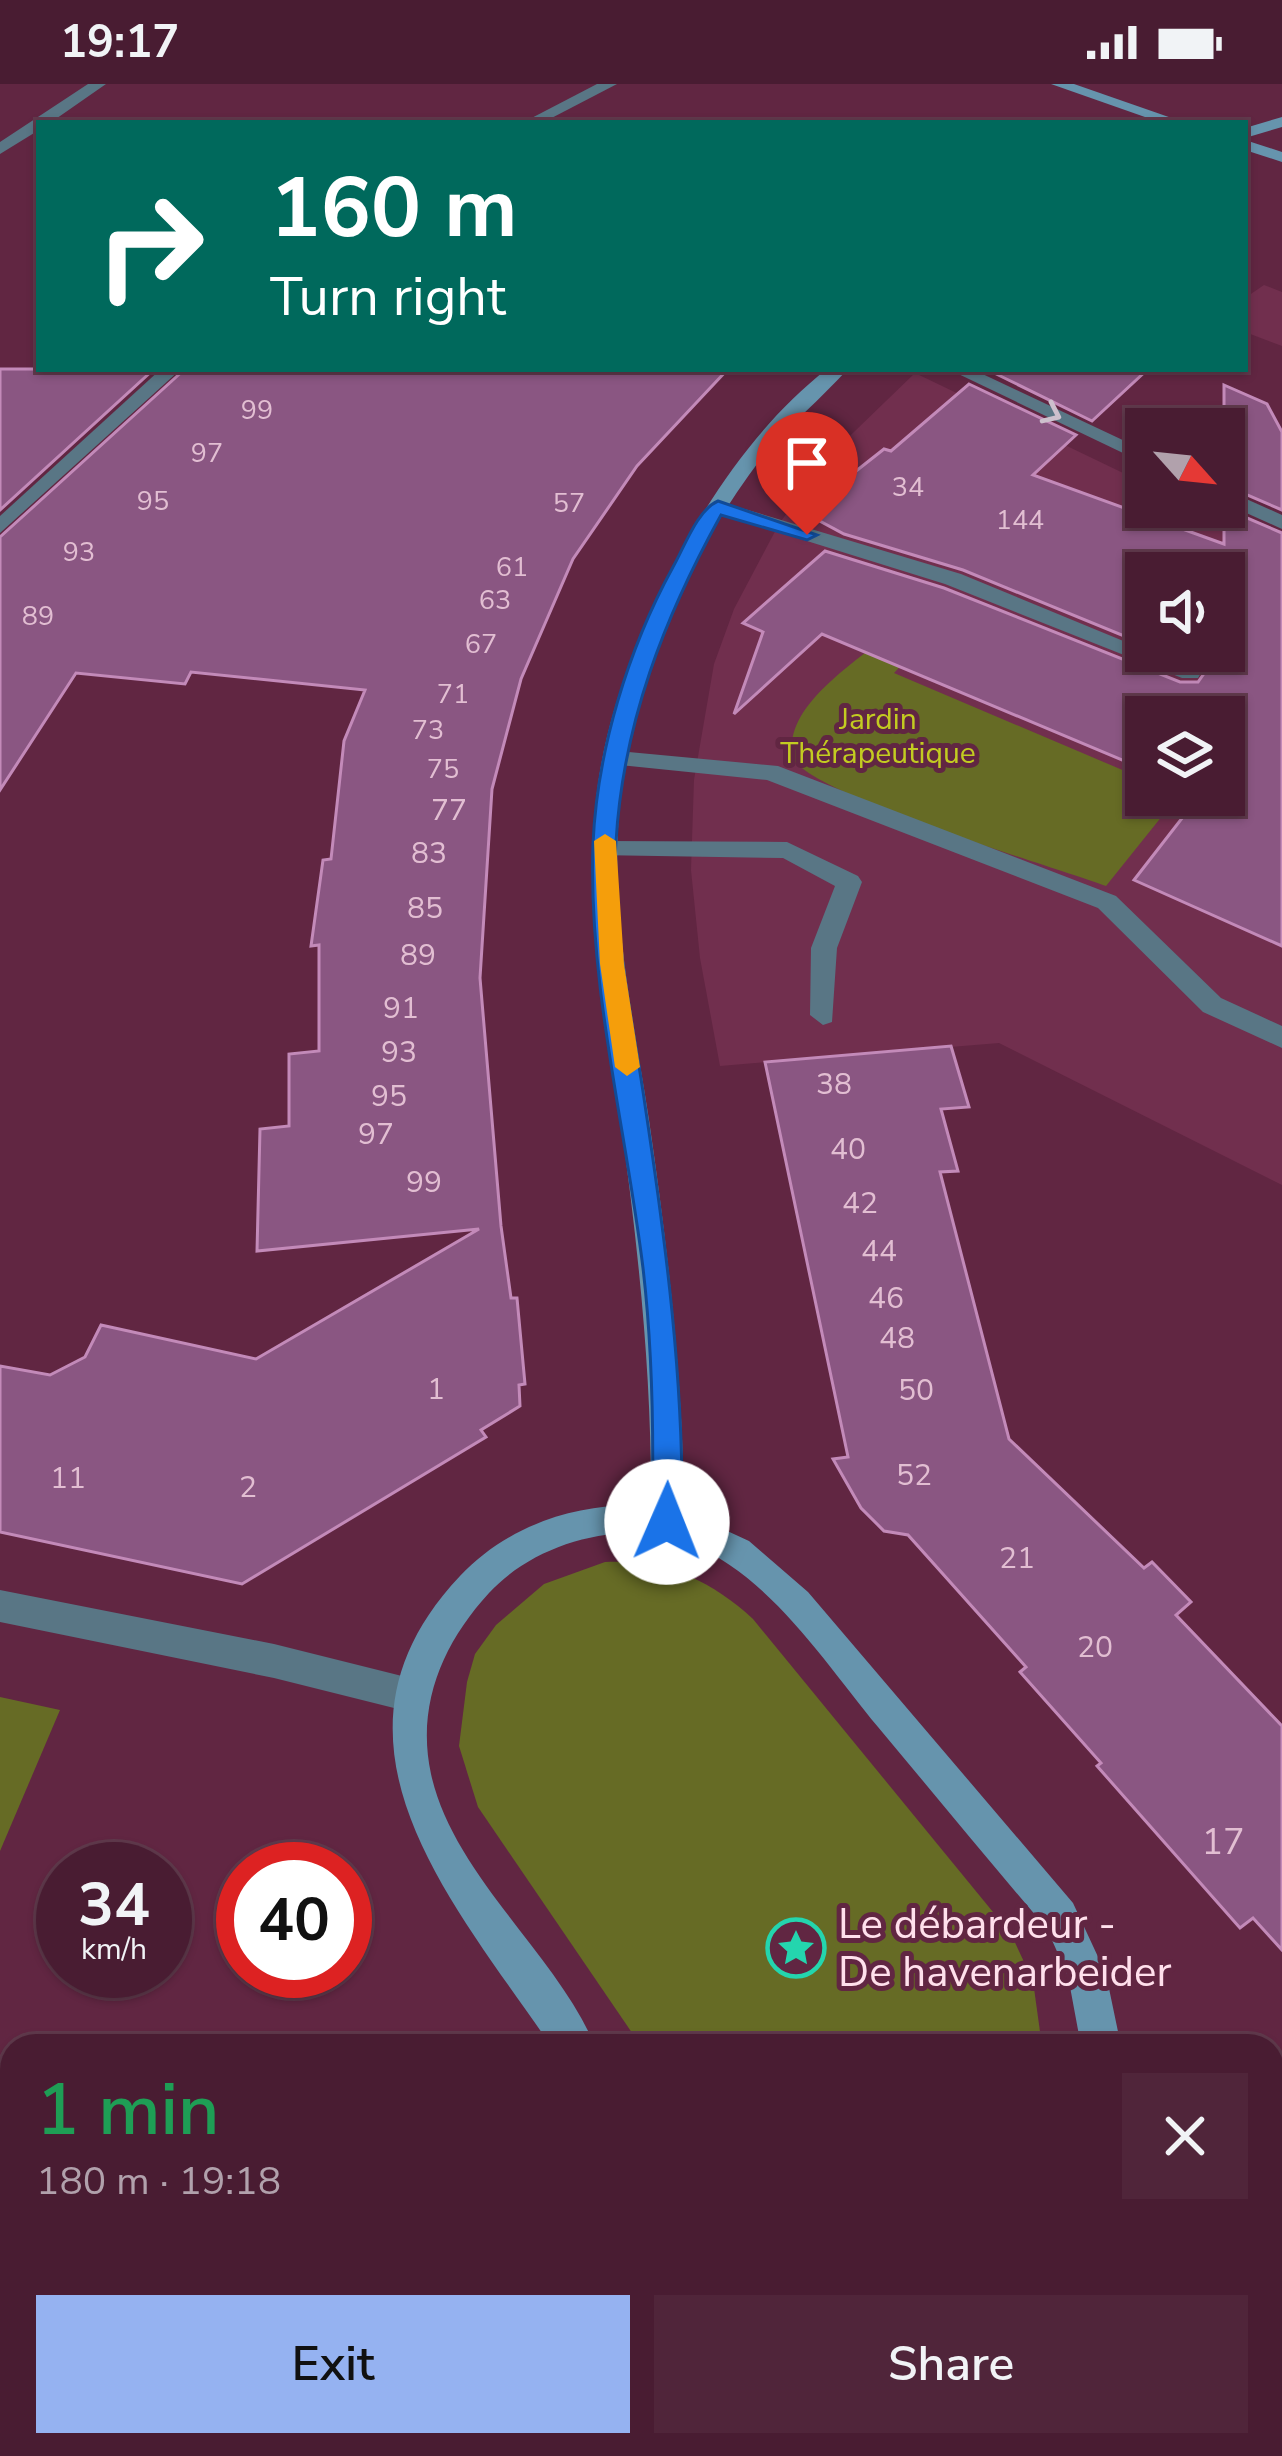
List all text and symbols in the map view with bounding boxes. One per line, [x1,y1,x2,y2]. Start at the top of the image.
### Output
text: 19:17 [60,12,179,73]
text: 160 m [270,151,518,266]
icon: right [72,168,228,324]
text: Turn right [270,260,506,334]
house number: 99 [241,392,273,429]
one-way arrow [1039,400,1061,423]
north arrow [1125,408,1245,528]
map controls [1125,408,1245,816]
pin [756,412,858,535]
icon: arrive [774,430,840,496]
house number: 97 [191,435,223,472]
house number: 34 [892,469,924,506]
house number: 95 [137,483,169,520]
house number: 57 [553,485,585,522]
house number: 144 [996,502,1044,539]
house number: 93 [63,534,95,571]
house number: 61 [496,549,528,586]
button: sound [1125,552,1245,672]
house number: 63 [479,582,511,619]
house number: 89 [22,598,54,635]
house number: 67 [465,626,497,663]
house number: 71 [437,676,469,713]
button: layers [1125,696,1245,816]
park label: Jardin Thérapeutique [780,699,976,774]
house number: 73 [412,712,444,749]
house number: 75 [427,751,459,788]
house number: 77 [431,790,467,831]
house number: 83 [411,833,447,874]
house number: 85 [407,888,443,929]
house number: 89 [400,935,436,976]
house number: 91 [383,988,419,1029]
house number: 93 [381,1032,417,1073]
house number: 38 [816,1064,852,1105]
house number: 95 [371,1076,407,1117]
house number: 97 [358,1114,394,1155]
house number: 40 [830,1129,866,1170]
house number: 99 [406,1162,442,1203]
house number: 42 [842,1183,878,1224]
house number: 44 [861,1231,897,1272]
house number: 46 [868,1278,904,1319]
house number: 48 [879,1318,915,1359]
house number: 1 [427,1369,445,1410]
house number: 50 [898,1370,934,1411]
house number: 52 [896,1455,932,1496]
house number: 11 [50,1458,86,1499]
position arrow [604,1459,730,1585]
house number: 2 [239,1467,257,1508]
house number: 21 [999,1538,1035,1579]
house number: 20 [1077,1627,1113,1668]
house number: 17 [1201,1818,1245,1867]
speed limit sign: 40 [216,1842,372,1998]
text: 34 [78,1864,150,1946]
place label: Le débardeur - De havenarbeider [838,1896,1171,2001]
place icon: Le débardeur - De havenarbeider [765,1917,827,1979]
text: km/h [81,1929,147,1970]
text: 1 min [36,2061,219,2159]
button: close [1122,2073,1248,2199]
text: 180 m · 19:18 [36,2155,281,2208]
button: Exit [36,2295,630,2433]
button: Share [654,2295,1248,2433]

